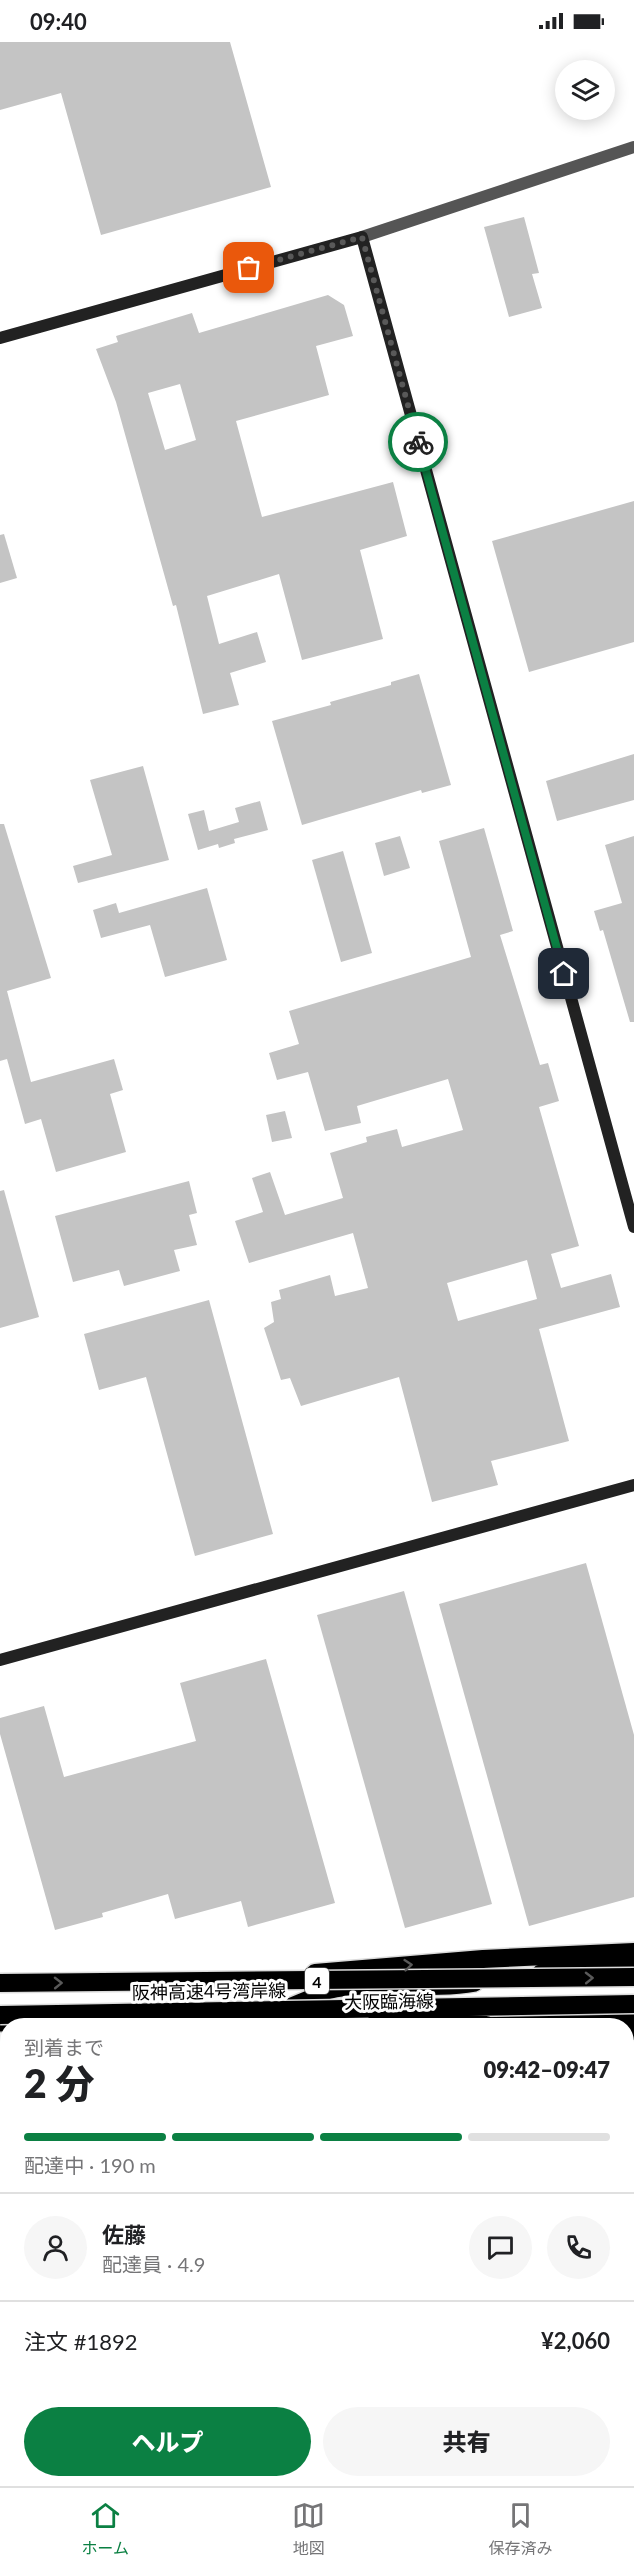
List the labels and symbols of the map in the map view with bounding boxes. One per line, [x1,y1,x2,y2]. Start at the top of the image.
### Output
pin [223,242,274,293]
courier [388,412,448,472]
pin [538,948,589,999]
one-way arrow [404,1959,413,1972]
road number: 4 [305,1968,329,1994]
one-way arrow [585,1972,594,1985]
one-way arrow [54,1977,63,1989]
street label: 阪神高速4号湾岸線 [132,1979,286,2003]
street label: 大阪臨海線 [344,1989,434,2013]

